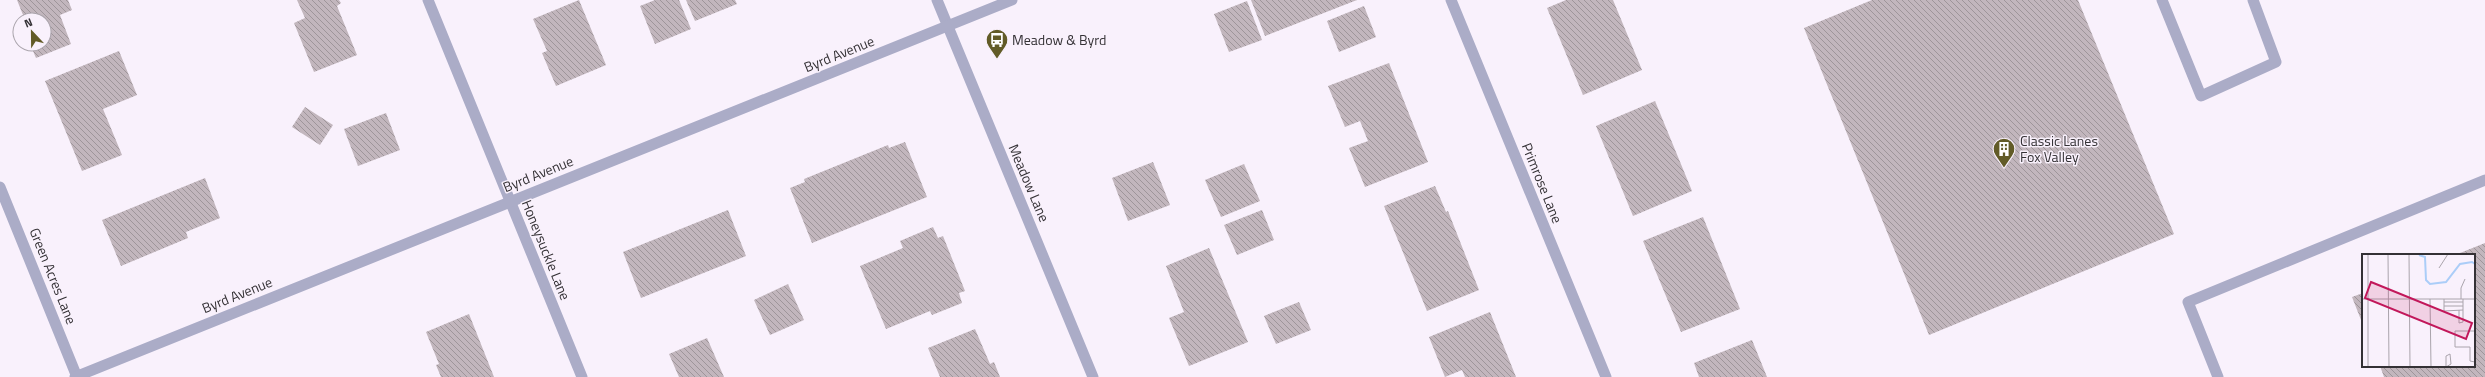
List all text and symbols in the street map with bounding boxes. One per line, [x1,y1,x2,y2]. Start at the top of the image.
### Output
north arrow [12,12,52,52]
text: N [22,14,35,32]
bus stop icon: Meadow & Byrd [984,27,1010,60]
place label: Meadow & Byrd [1012,29,1106,50]
street label: Byrd Avenue [800,30,877,77]
place label: Classic Lanes Fox Valley [2020,130,2098,167]
building icon: Classic Lanes Fox Valley [1991,136,2017,169]
street label: Primrose Lane [1517,139,1568,226]
street label: Meadow Lane [1004,141,1055,225]
street label: Byrd Avenue [499,150,576,197]
street label: Honeysuckle Lane [517,197,576,303]
street label: Green Acres Lane [25,225,82,327]
inset map [2362,254,2475,367]
street label: Byrd Avenue [198,271,275,318]

